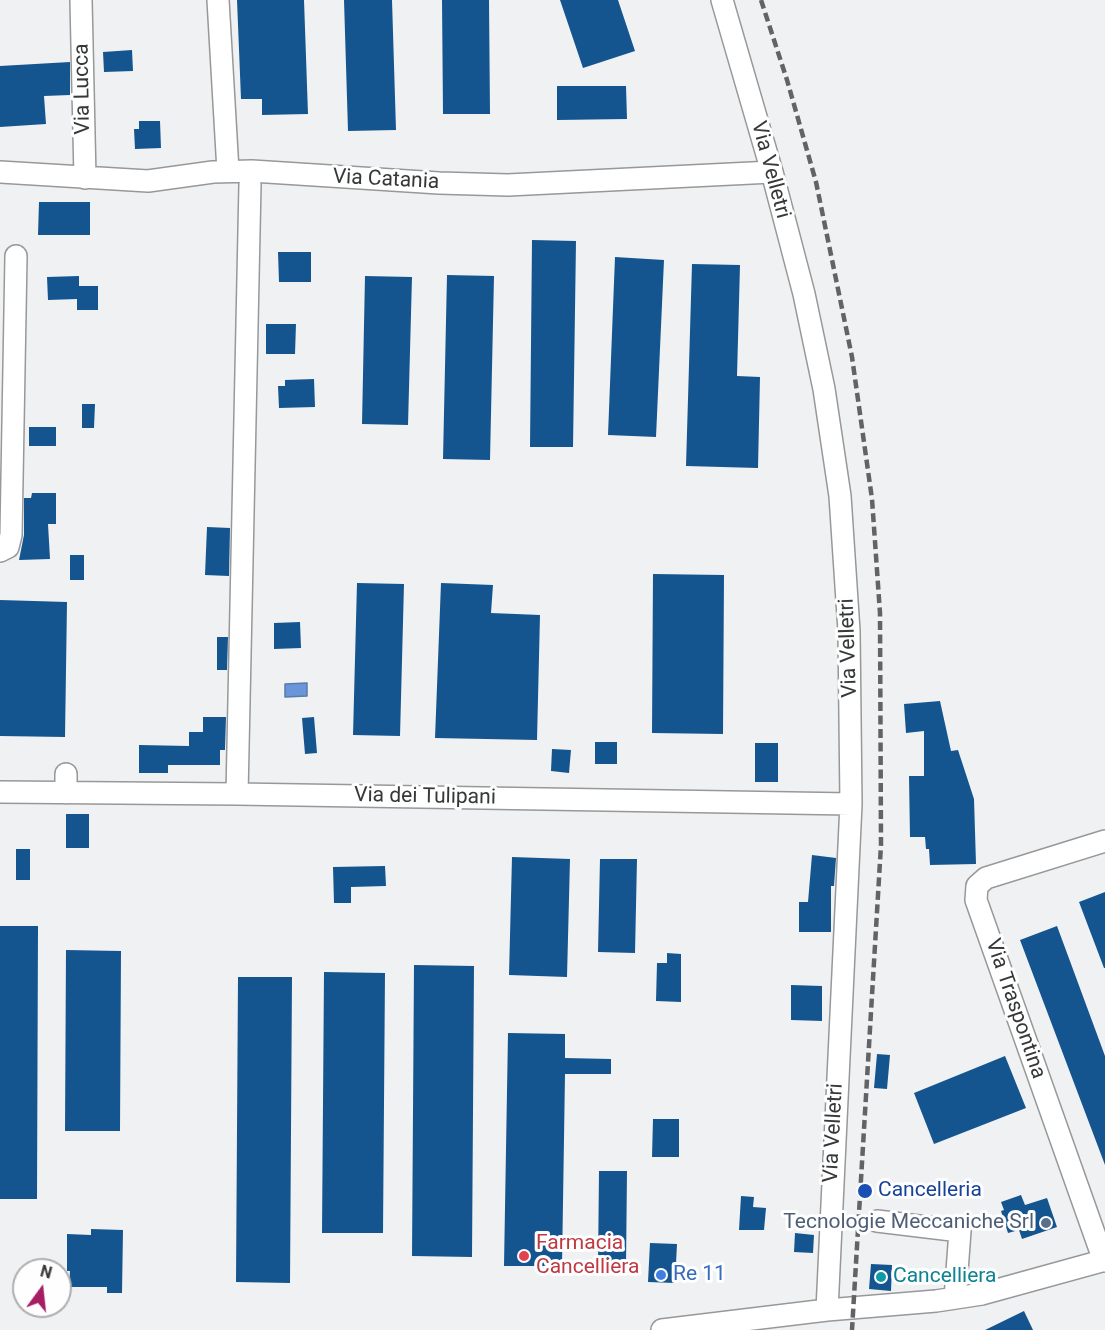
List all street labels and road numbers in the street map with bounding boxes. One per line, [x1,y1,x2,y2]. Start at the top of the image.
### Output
street label: Via Lucca [70,43,96,135]
street label: Via Velletri [745,119,795,221]
street label: Via Catania [332,165,440,195]
street label: Via Velletri [835,598,863,698]
street label: Via dei Tulipani [354,783,496,811]
street label: Via Traspontina [979,936,1051,1082]
street label: Via Velletri [819,1083,849,1183]

